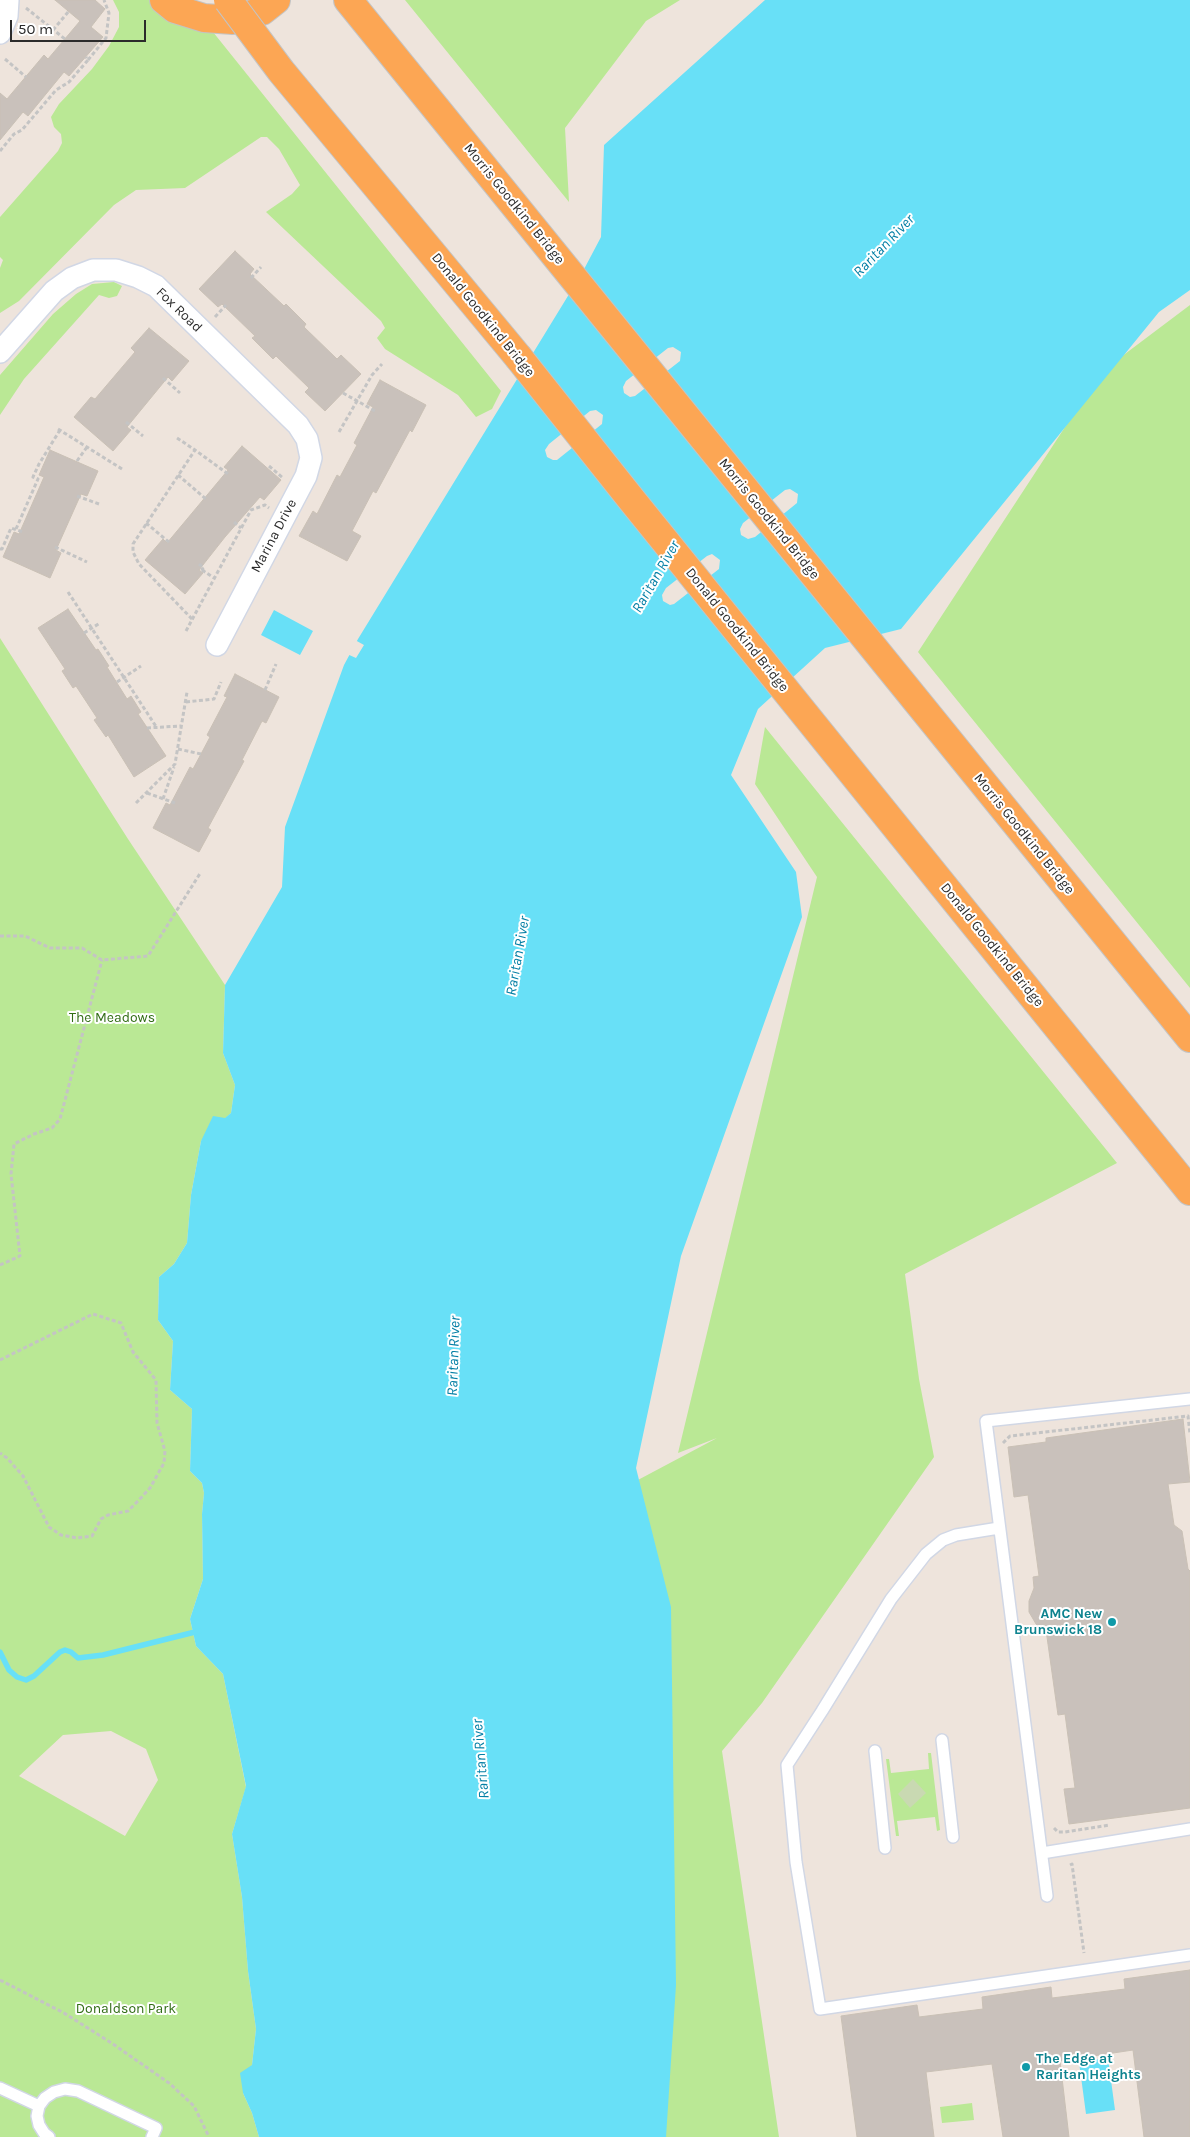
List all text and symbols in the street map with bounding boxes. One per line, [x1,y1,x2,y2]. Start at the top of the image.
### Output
scale bar [12,10,149,42]
text: 50 m [18,20,53,38]
street label: Morris Goodkind Bridge [460,140,568,268]
water label: Raritan River [850,211,918,281]
street label: Donald Goodkind Bridge [428,250,538,380]
street label: Fox Road [153,284,205,336]
street label: Morris Goodkind Bridge [715,455,823,583]
street label: Marina Drive [248,496,300,576]
water label: Raritan River [628,538,684,616]
street label: Donald Goodkind Bridge [682,565,792,695]
street label: Morris Goodkind Bridge [970,770,1078,898]
street label: Donald Goodkind Bridge [937,880,1047,1010]
water label: Raritan River [502,915,534,997]
park label: The Meadows [69,1010,155,1026]
water label: Raritan River [444,1316,464,1396]
place label: AMC New Brunswick 18 [1014,1606,1102,1638]
marker: AMC New Brunswick 18 [1106,1616,1118,1628]
water label: Raritan River [469,1718,493,1800]
park label: Donaldson Park [76,2001,176,2017]
place label: The Edge at Raritan Heights [1036,2051,1141,2084]
marker: The Edge at Raritan Heights [1020,2061,1032,2073]

